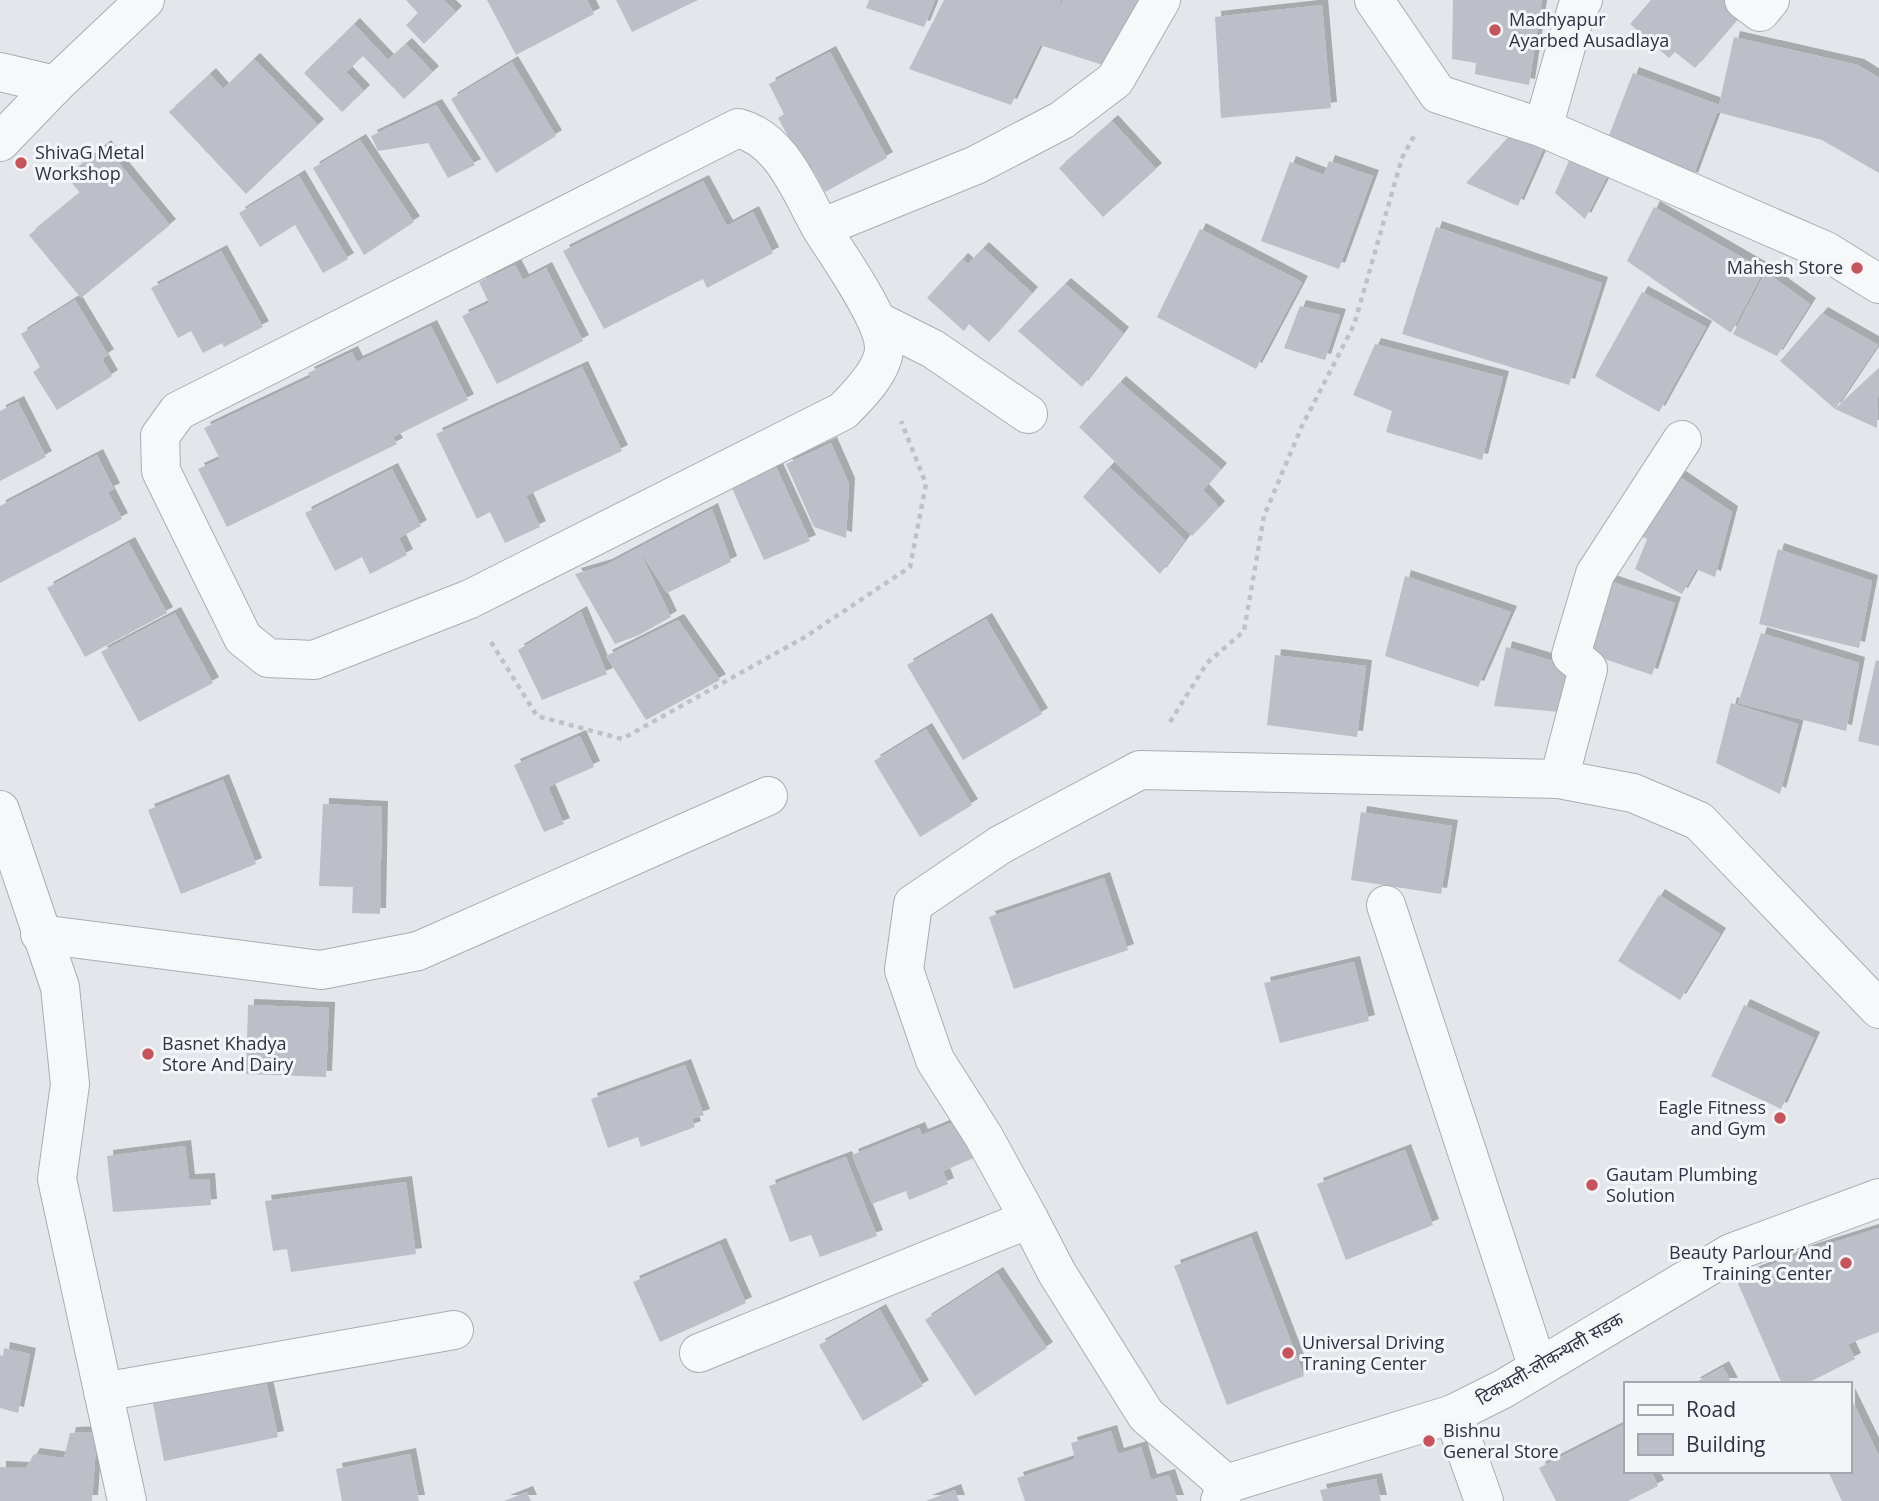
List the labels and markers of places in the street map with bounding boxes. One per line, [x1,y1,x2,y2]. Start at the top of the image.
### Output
place label: Madhyapur Ayarbed Ausadlaya [1509,7,1669,52]
marker: Madhyapur Ayarbed Ausadlaya [1487,22,1503,38]
place label: ShivaG Metal Workshop [35,140,144,185]
marker: ShivaG Metal Workshop [13,155,29,171]
place label: Mahesh Store [1727,255,1843,279]
marker: Mahesh Store [1849,260,1865,276]
place label: Basnet Khadya Store And Dairy [162,1031,294,1076]
marker: Basnet Khadya Store And Dairy [140,1046,156,1062]
place label: Eagle Fitness and Gym [1658,1095,1766,1140]
marker: Eagle Fitness and Gym [1772,1110,1788,1126]
place label: Gautam Plumbing Solution [1606,1162,1758,1207]
marker: Gautam Plumbing Solution [1584,1177,1600,1193]
place label: Beauty Parlour And Training Center [1669,1240,1833,1285]
marker: Beauty Parlour And Training Center [1838,1255,1854,1271]
place label: Universal Driving Traning Center [1302,1330,1444,1375]
marker: Universal Driving Traning Center [1280,1345,1296,1361]
place label: Bishnu General Store [1443,1418,1559,1463]
marker: Bishnu General Store [1421,1433,1437,1449]

